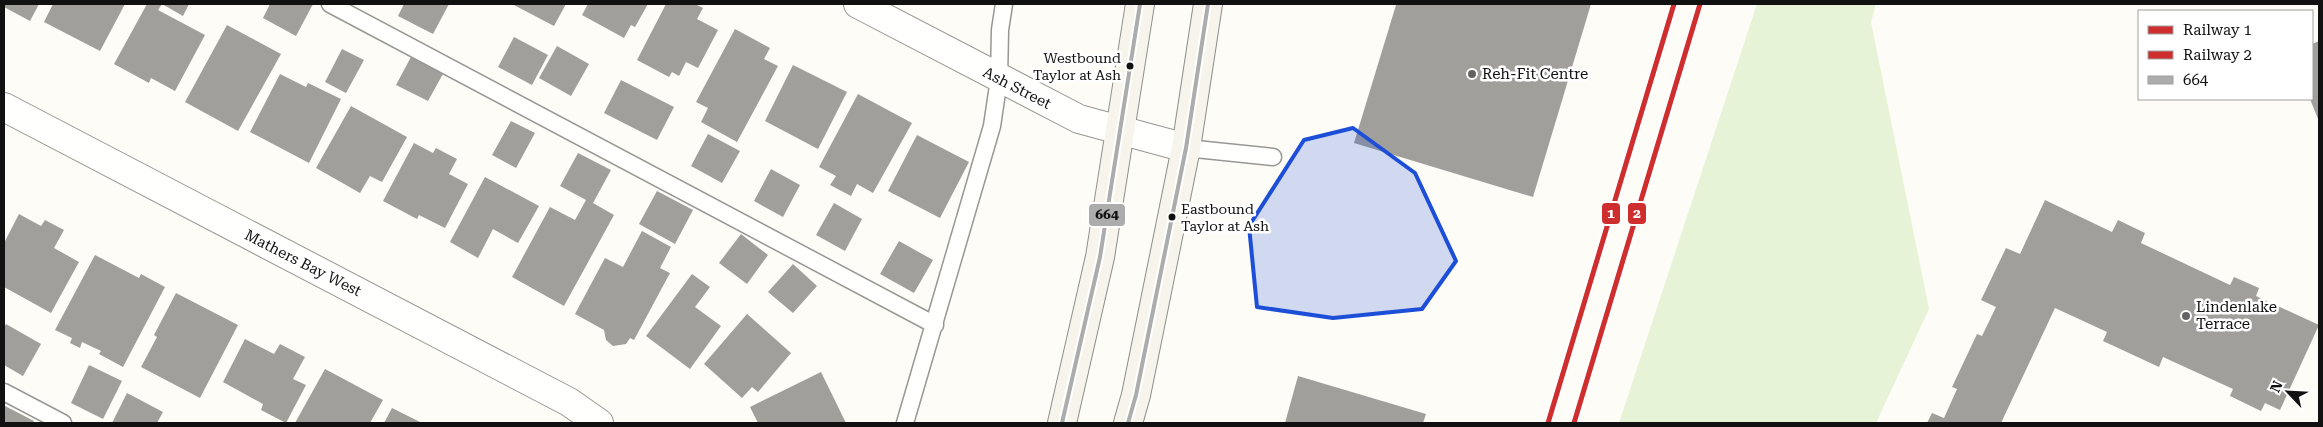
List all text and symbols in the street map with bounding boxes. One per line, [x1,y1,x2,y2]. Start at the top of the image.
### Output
legend [2138,10,2313,100]
text: Railway 1 [2183,21,2252,39]
text: Railway 2 [2183,46,2252,64]
place label: Westbound Taylor at Ash [1033,50,1121,83]
marker: Westbound Taylor at Ash [1125,61,1135,71]
street label: Ash Street [980,63,1055,113]
place label: Reh-Fit Centre [1482,65,1588,83]
marker: Reh-Fit Centre [1466,68,1478,80]
text: 664 [2183,71,2209,89]
place label: Eastbound Taylor at Ash [1181,201,1269,234]
line badge: 1 [1601,202,1621,225]
line badge: 2 [1627,202,1647,225]
line badge: 664 [1088,203,1126,227]
text: 1 [1607,205,1615,221]
text: 2 [1633,205,1641,221]
text: 664 [1095,206,1119,222]
marker: Eastbound Taylor at Ash [1167,212,1177,222]
street label: Mathers Bay West [242,226,365,300]
place label: Lindenlake Terrace [2196,298,2277,333]
marker: Lindenlake Terrace [2180,310,2192,322]
north arrow [2263,367,2313,417]
text: N [2267,378,2286,395]

